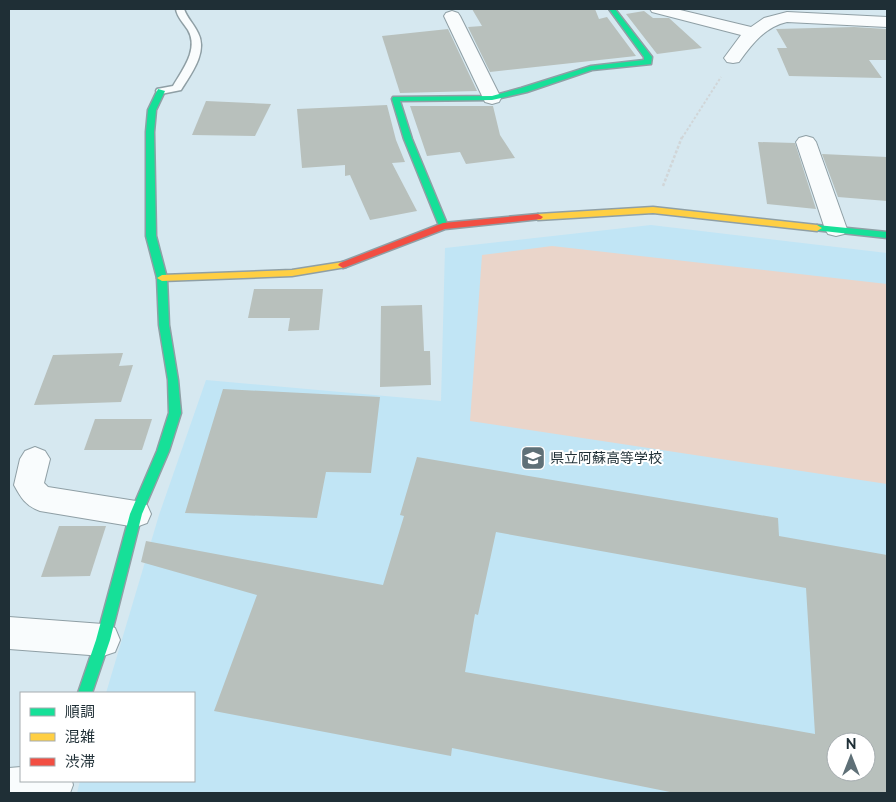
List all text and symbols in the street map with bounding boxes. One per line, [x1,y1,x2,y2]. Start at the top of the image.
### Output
school or university icon: 県立阿蘇高等学校 [520,445,546,471]
place label: 県立阿蘇高等学校 [550,450,662,466]
legend [20,692,195,782]
text: 順調 [65,703,95,721]
text: 混雑 [65,728,95,746]
north arrow [826,732,876,782]
text: N [846,736,856,752]
text: 渋滞 [65,753,95,771]

